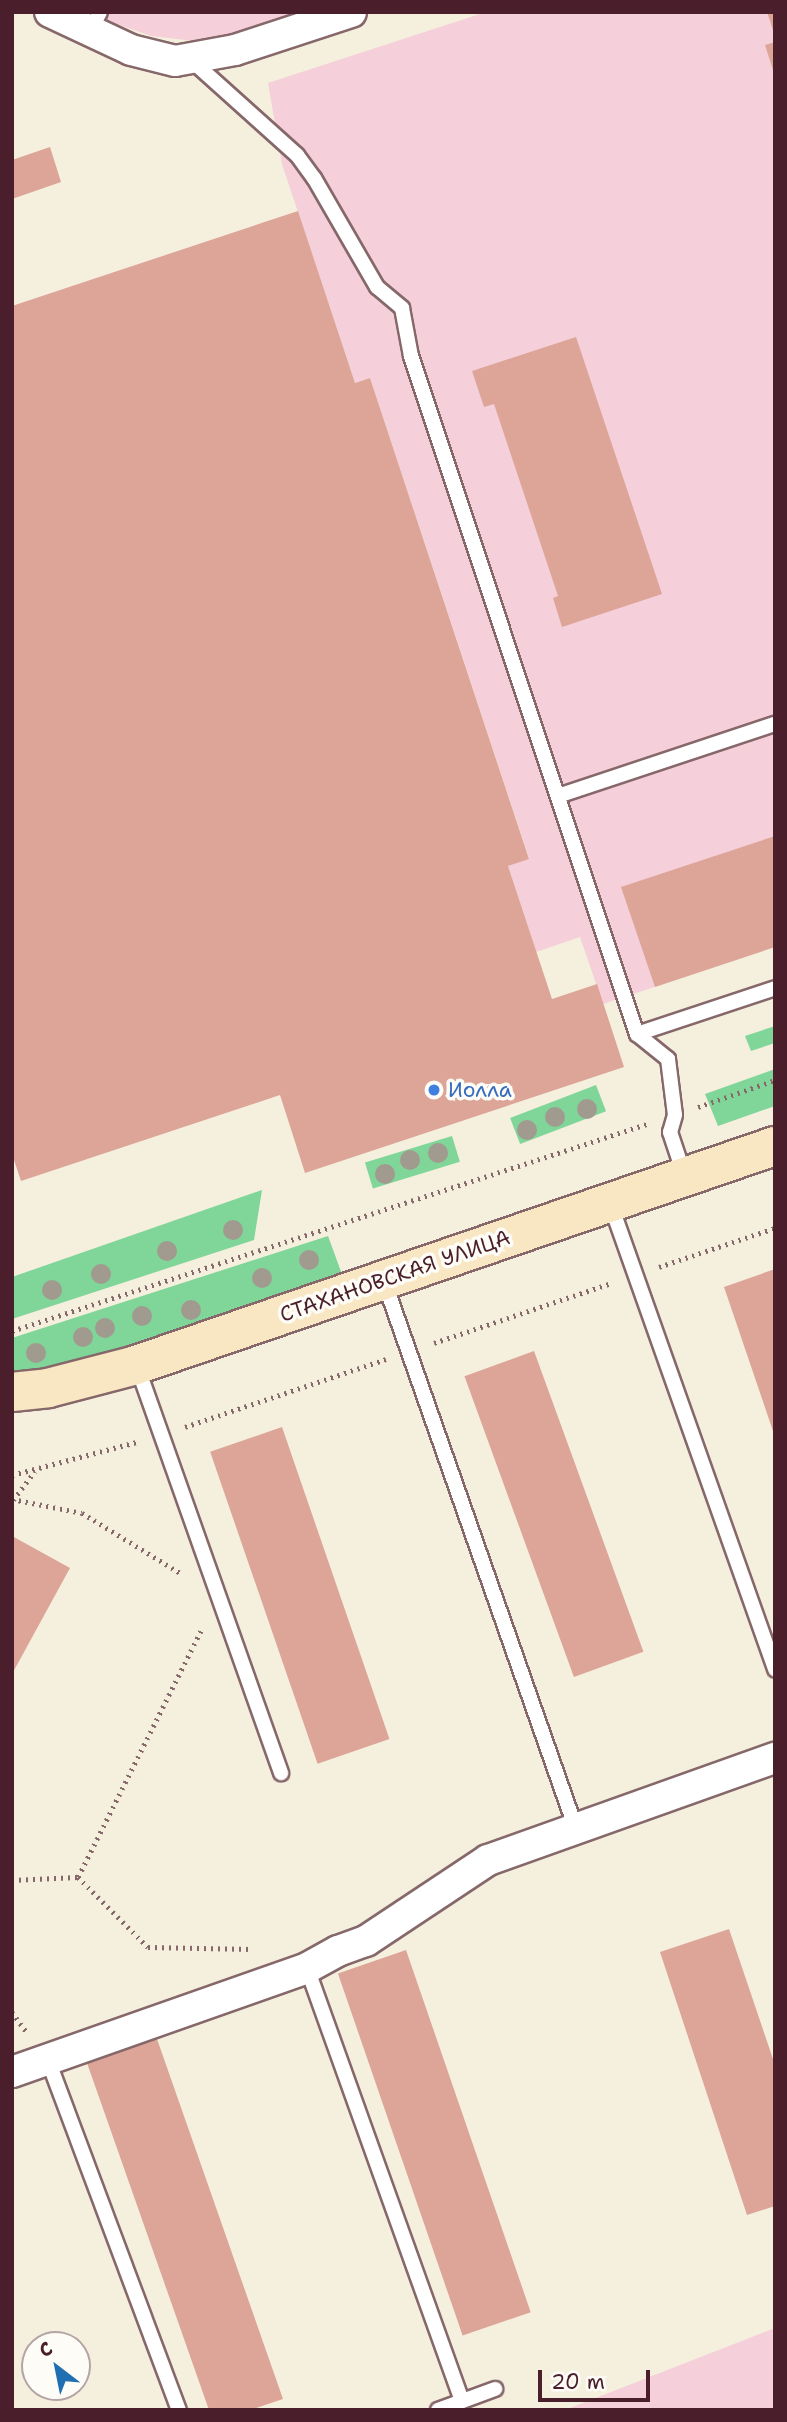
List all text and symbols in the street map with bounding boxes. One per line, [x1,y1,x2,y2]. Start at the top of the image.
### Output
place label: Иолла [448,1077,512,1103]
marker: Иолла [426,1082,442,1098]
street label: СТАХАНОВСКАЯ УЛИЦА [276,1225,514,1327]
north arrow [21,2331,91,2401]
text: С [34,2336,57,2363]
scale bar [542,2356,654,2400]
text: 20 m [551,2368,605,2396]

